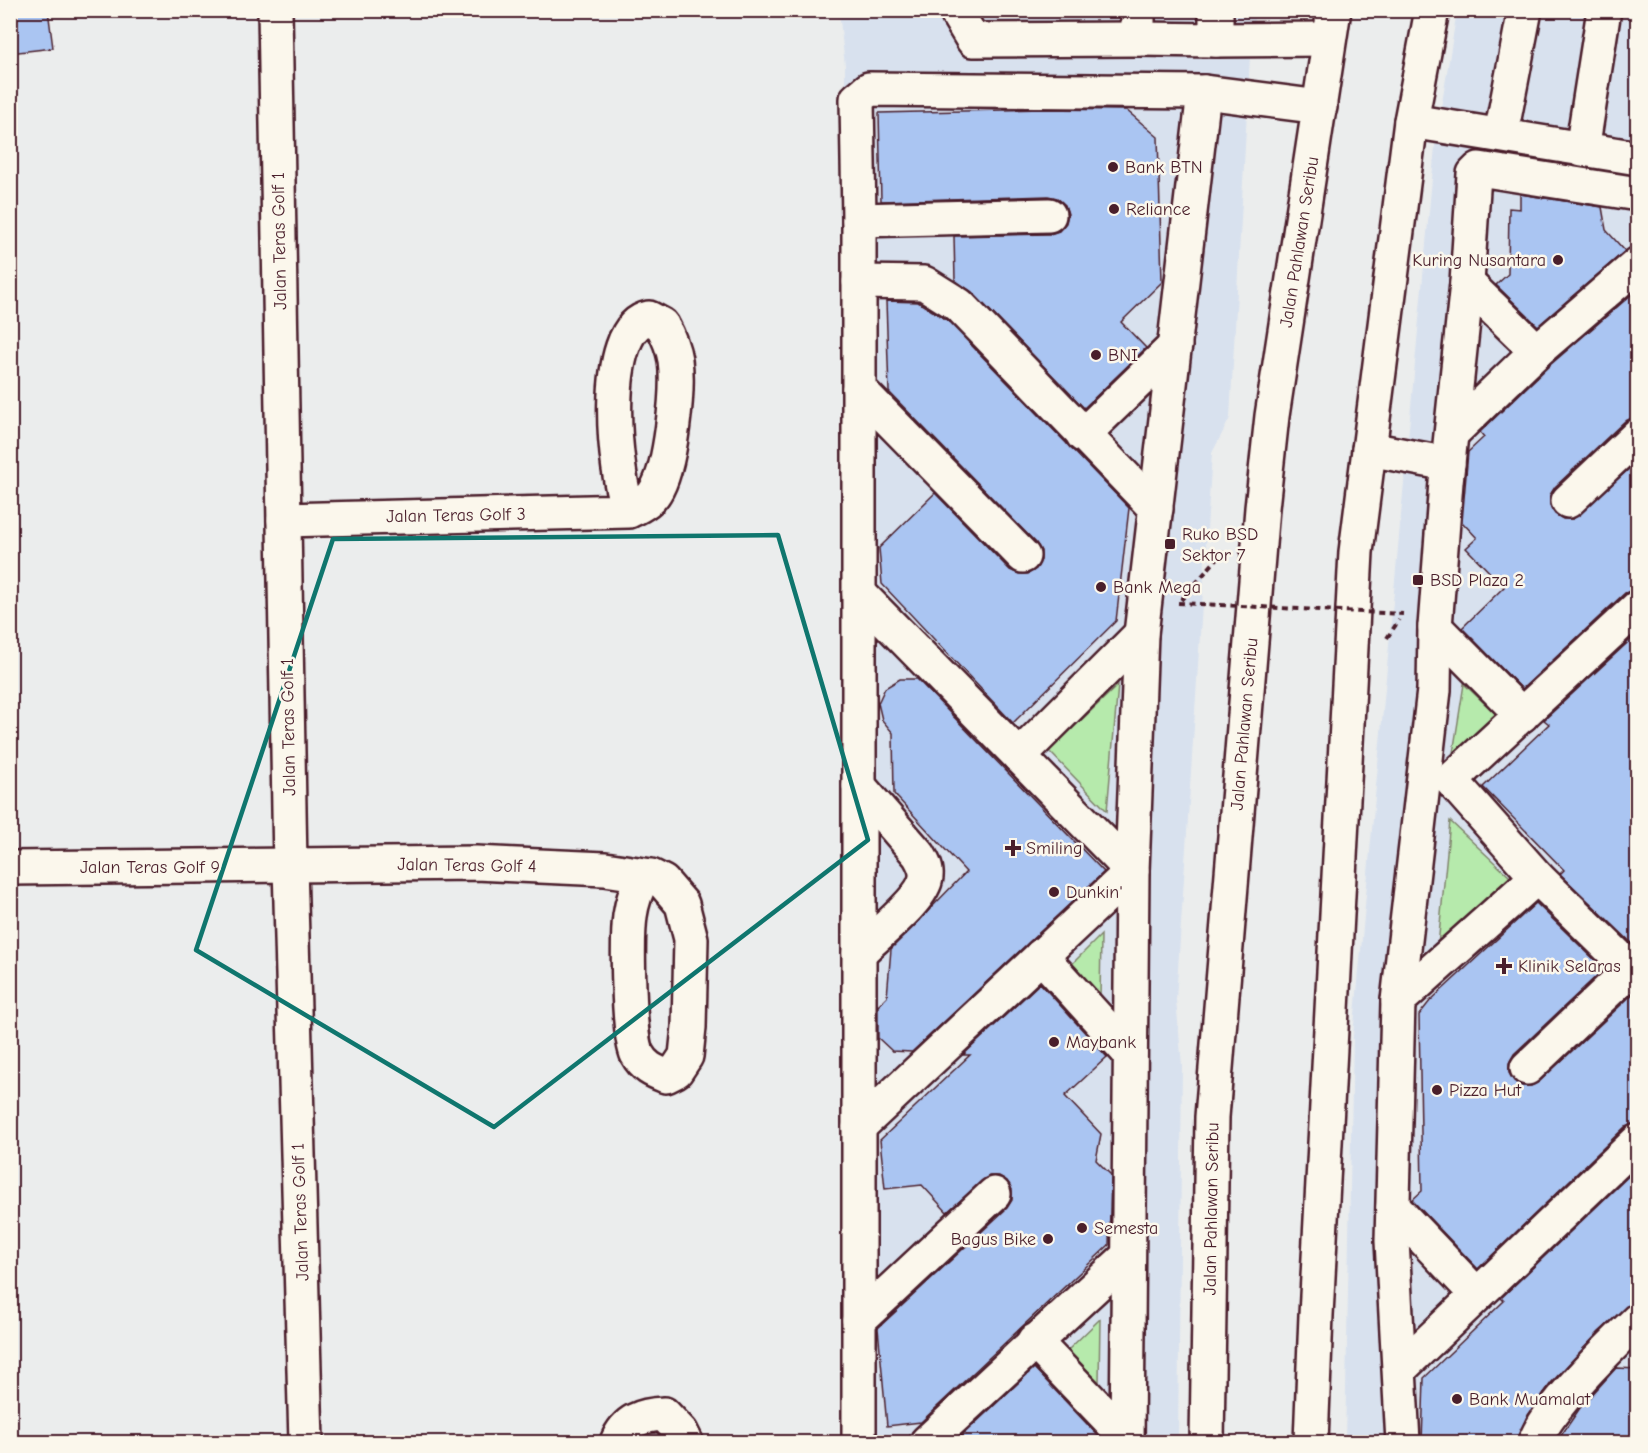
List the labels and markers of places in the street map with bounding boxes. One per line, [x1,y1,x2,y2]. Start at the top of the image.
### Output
place label: Bank BTN [1125,157,1203,178]
marker: Bank BTN [1106,160,1120,174]
place label: Reliance [1126,199,1191,220]
marker: Reliance [1107,202,1121,216]
place label: Kuring Nusantara [1412,250,1546,271]
marker: Kuring Nusantara [1551,253,1565,267]
place label: BNI [1108,345,1138,366]
marker: BNI [1089,348,1103,362]
place label: Ruko BSD Sektor 7 [1182,524,1258,566]
marker: Ruko BSD Sektor 7 [1163,537,1177,551]
place label: BSD Plaza 2 [1430,570,1524,591]
marker: BSD Plaza 2 [1411,573,1425,587]
place label: Bank Mega [1113,577,1201,598]
marker: Bank Mega [1094,580,1108,594]
place label: Smiling [1026,838,1082,859]
marker: Smiling [1004,839,1022,857]
place label: Dunkin' [1066,882,1123,903]
marker: Dunkin' [1047,885,1061,899]
place label: Klinik Selaras [1518,956,1621,977]
marker: Klinik Selaras [1495,957,1513,975]
place label: Maybank [1066,1032,1136,1053]
marker: Maybank [1047,1035,1061,1049]
place label: Pizza Hut [1449,1080,1522,1101]
marker: Pizza Hut [1430,1083,1444,1097]
place label: Semesta [1094,1218,1158,1239]
marker: Semesta [1075,1221,1089,1235]
place label: Bagus Bike [951,1229,1036,1250]
marker: Bagus Bike [1041,1232,1055,1246]
place label: Bank Muamalat [1469,1389,1591,1410]
marker: Bank Muamalat [1450,1392,1464,1406]

